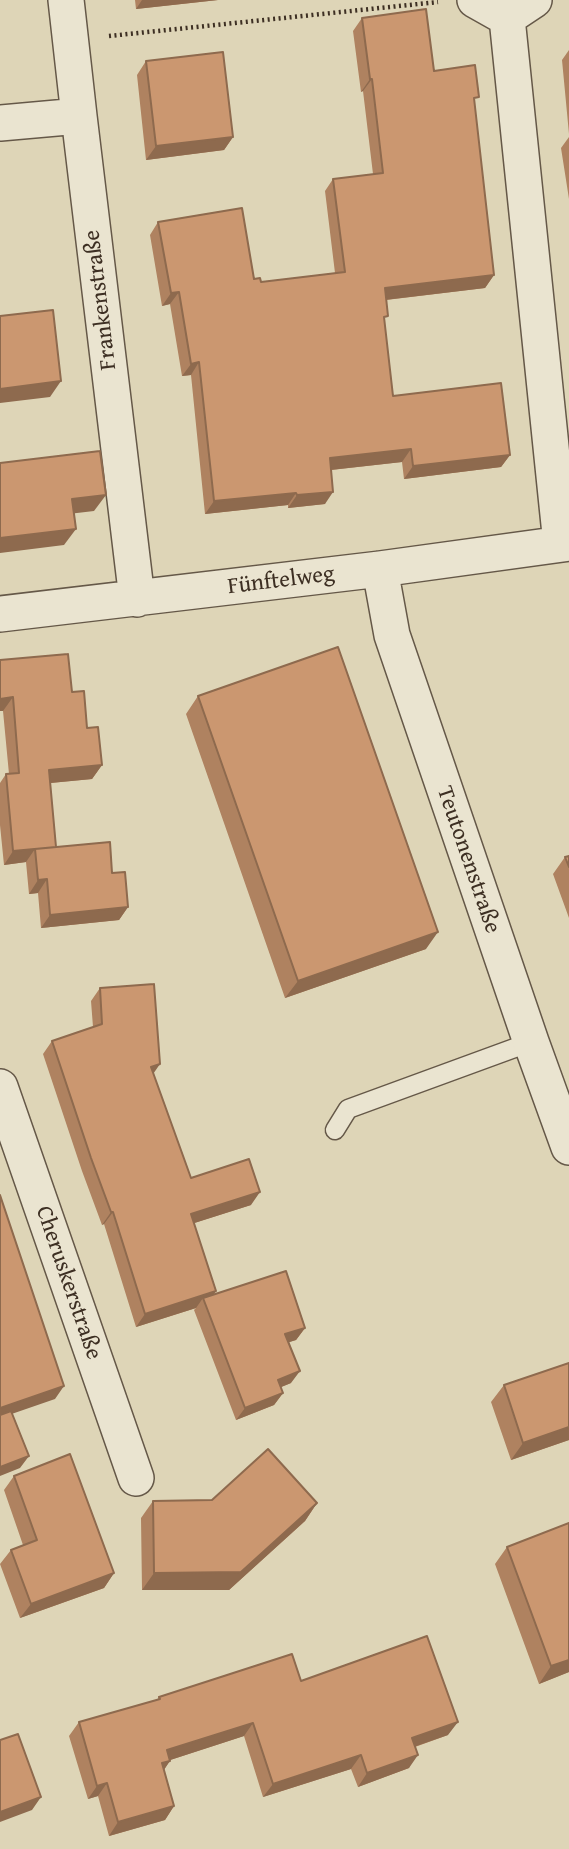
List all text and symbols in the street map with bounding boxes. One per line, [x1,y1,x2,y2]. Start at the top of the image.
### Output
street label: Frankenstraße [79,228,123,372]
street label: Fünftelweg [226,561,336,601]
street label: Teutonenstraße [430,783,506,937]
street label: Cheruskerstraße [29,1203,107,1363]

